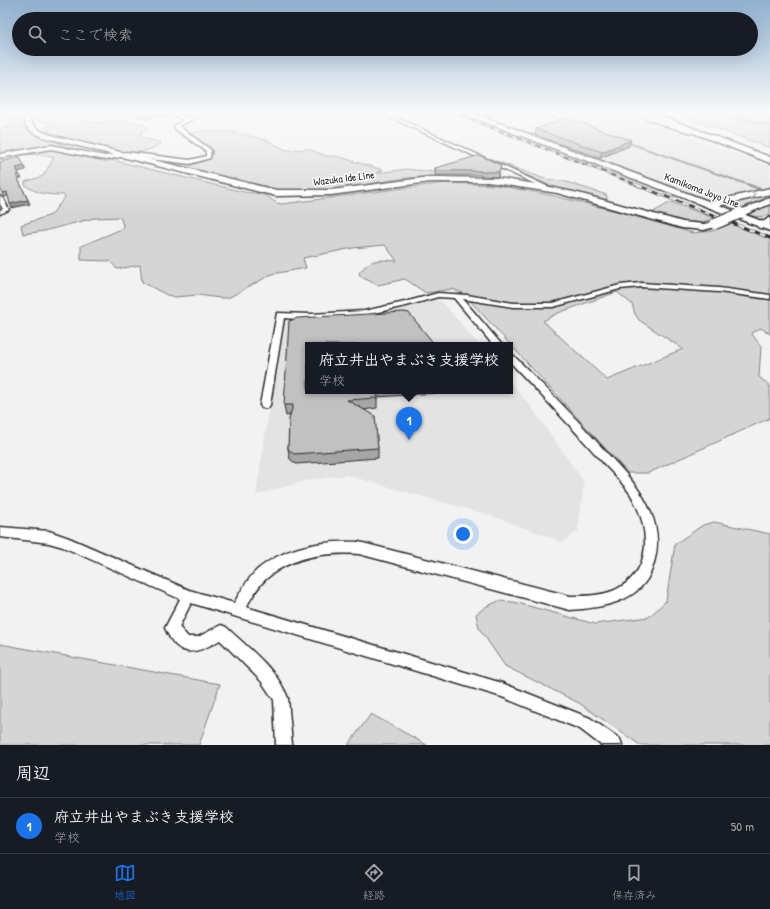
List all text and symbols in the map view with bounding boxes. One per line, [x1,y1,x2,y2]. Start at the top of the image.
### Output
search box [12,12,758,56]
icon: search [26,23,48,45]
text: ここで検索 [58,24,133,45]
street label: Wazuka Ide Line [313,167,376,189]
street label: Kamikoma Joyo Line [662,169,742,211]
one-way arrow [750,191,756,199]
popup [305,342,513,394]
text: 府立井出やまぶき支援学校 [319,349,499,370]
text: 学校 [319,371,345,389]
pin: 1 [396,407,422,440]
your location [453,524,473,544]
text: 周辺 [16,761,50,784]
text: 府立井出やまぶき支援学校 [54,806,234,827]
text: 1 [27,817,31,835]
text: 50 m [731,817,754,835]
text: 学校 [54,828,80,846]
tab: 地図 [114,862,136,902]
tab: 経路 [363,862,385,902]
tab: 保存済み [612,862,656,902]

